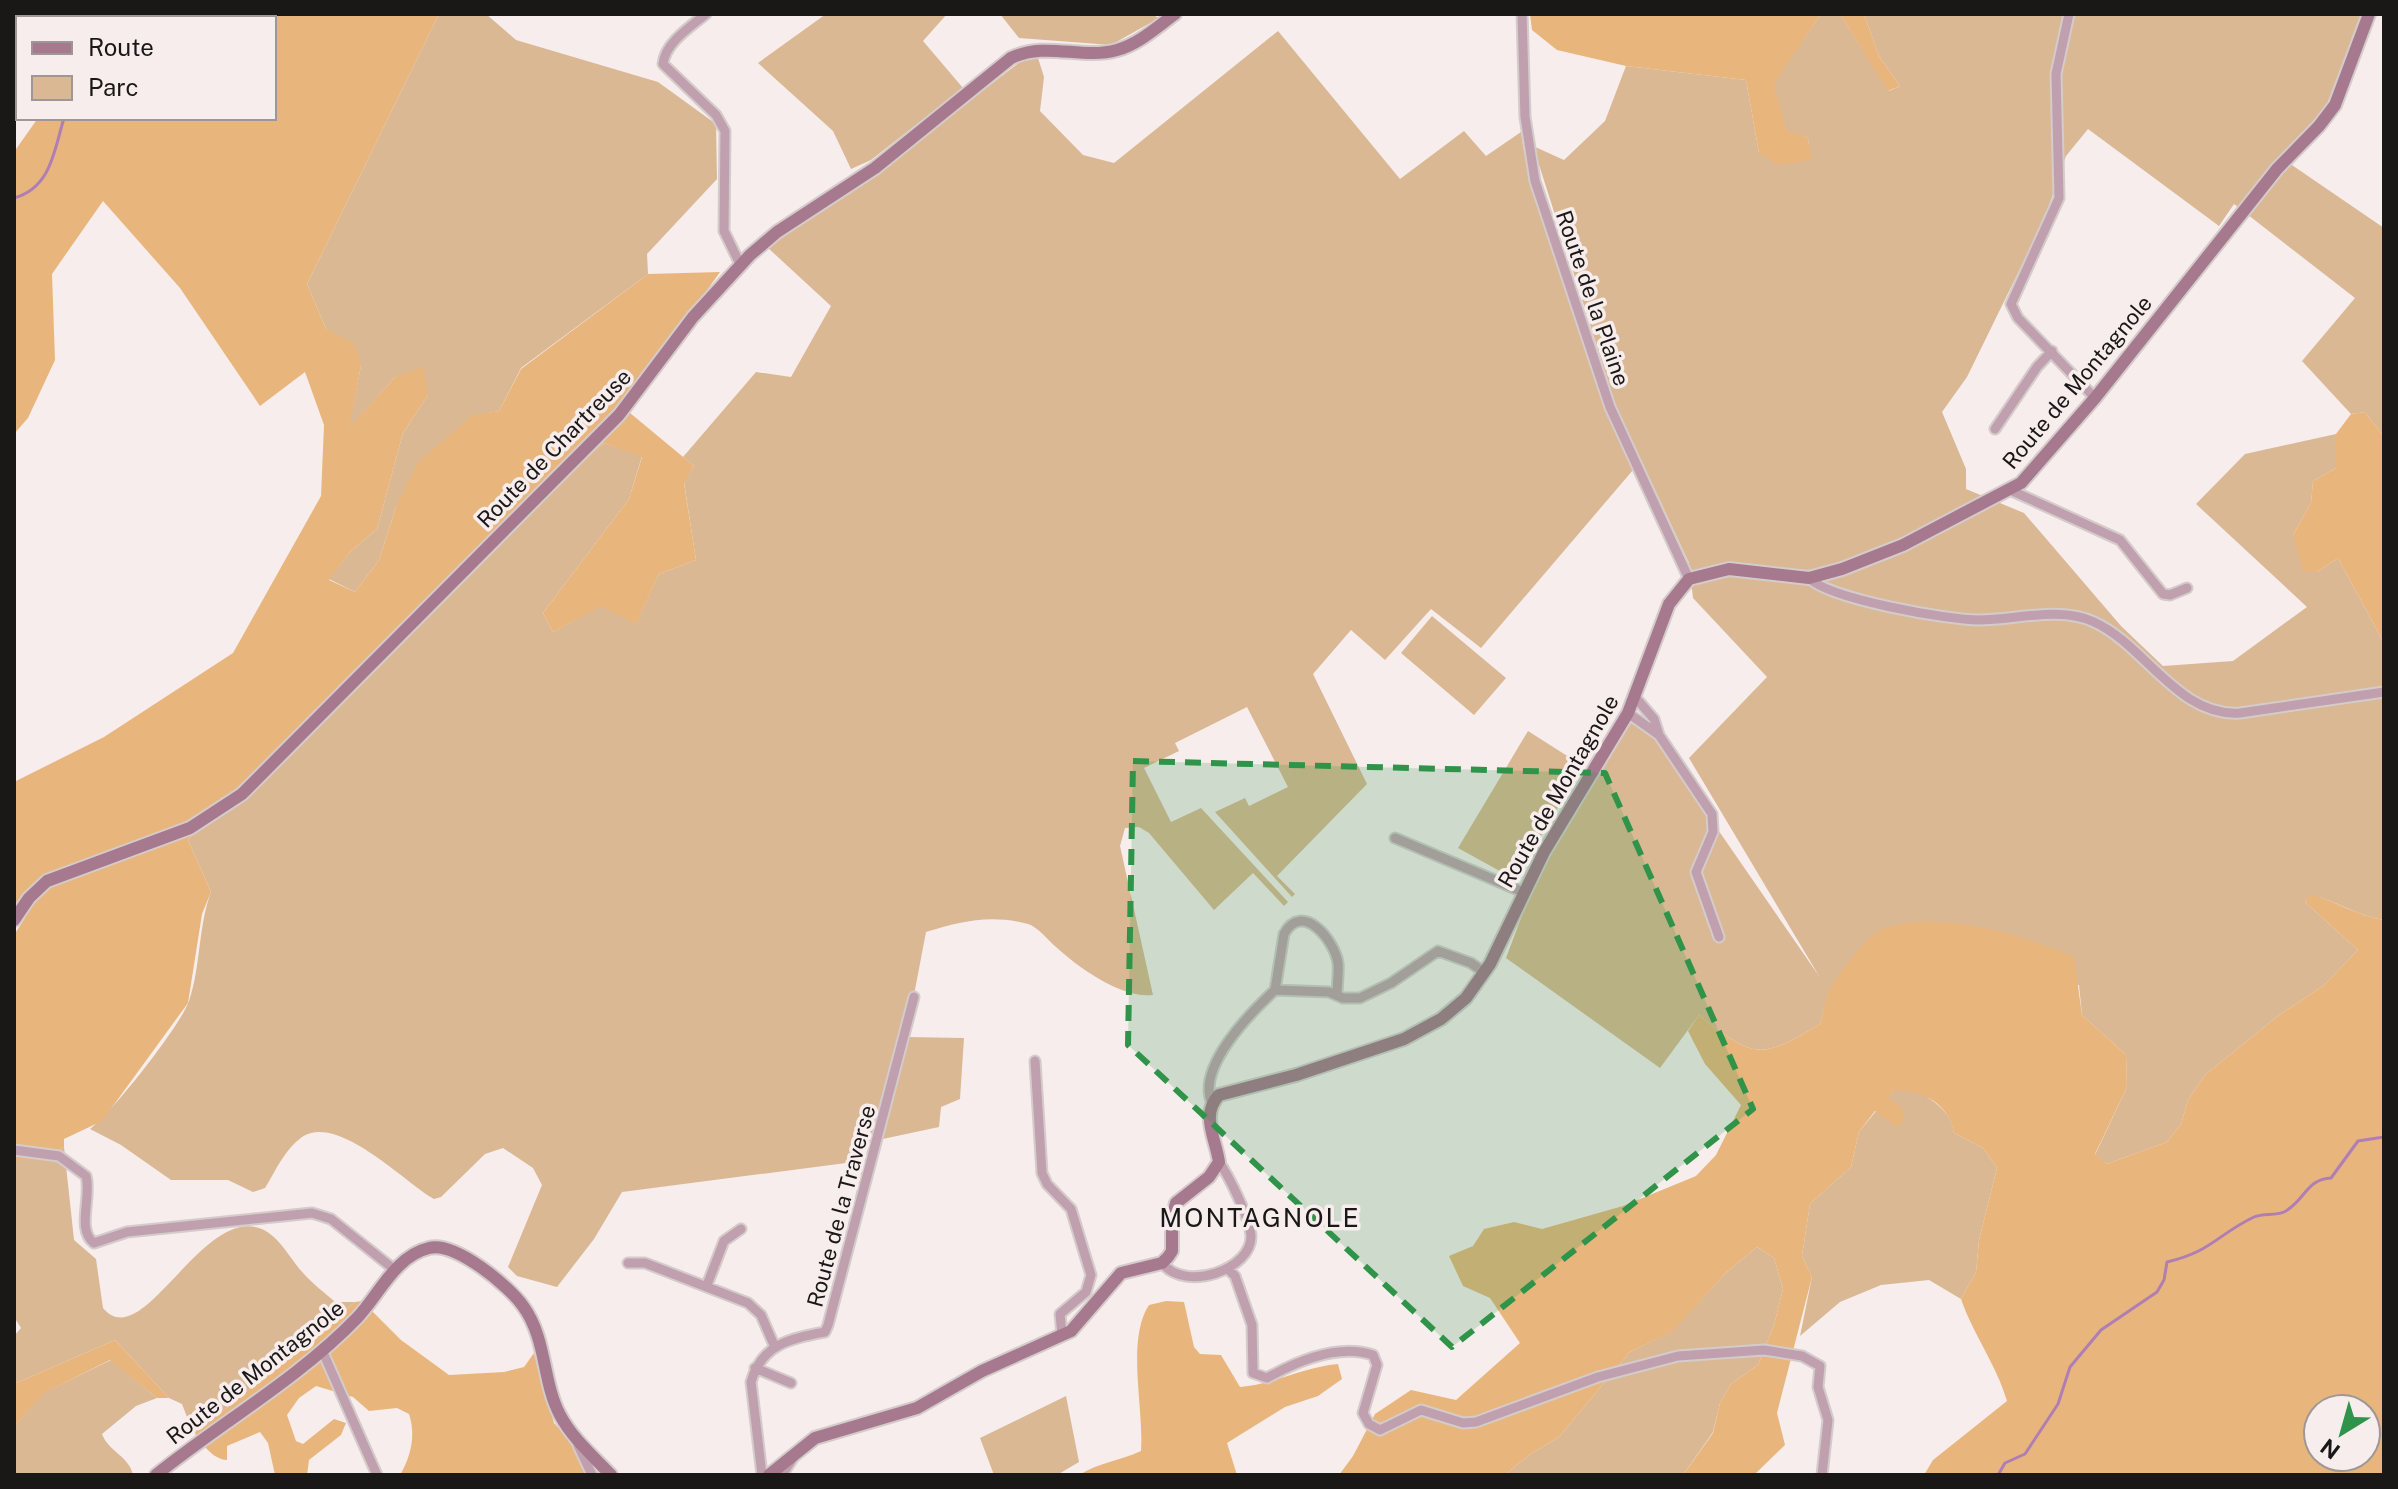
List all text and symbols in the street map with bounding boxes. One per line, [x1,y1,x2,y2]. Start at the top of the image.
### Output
legend [16,16,276,120]
text: Route [88,33,154,61]
text: Parc [88,73,139,101]
street label: Route de la Plaine [1551,207,1635,389]
street label: Route de Montagnole [1997,290,2157,474]
street label: Route de Chartreuse [472,363,636,533]
street label: Route de Montagnole [1492,690,1624,892]
street label: Route de la Traverse [802,1102,880,1310]
district label: MONTAGNOLE [1159,1202,1361,1233]
street label: Route de Montagnole [161,1295,349,1449]
north arrow [2302,1393,2382,1473]
text: N [2315,1433,2345,1465]

